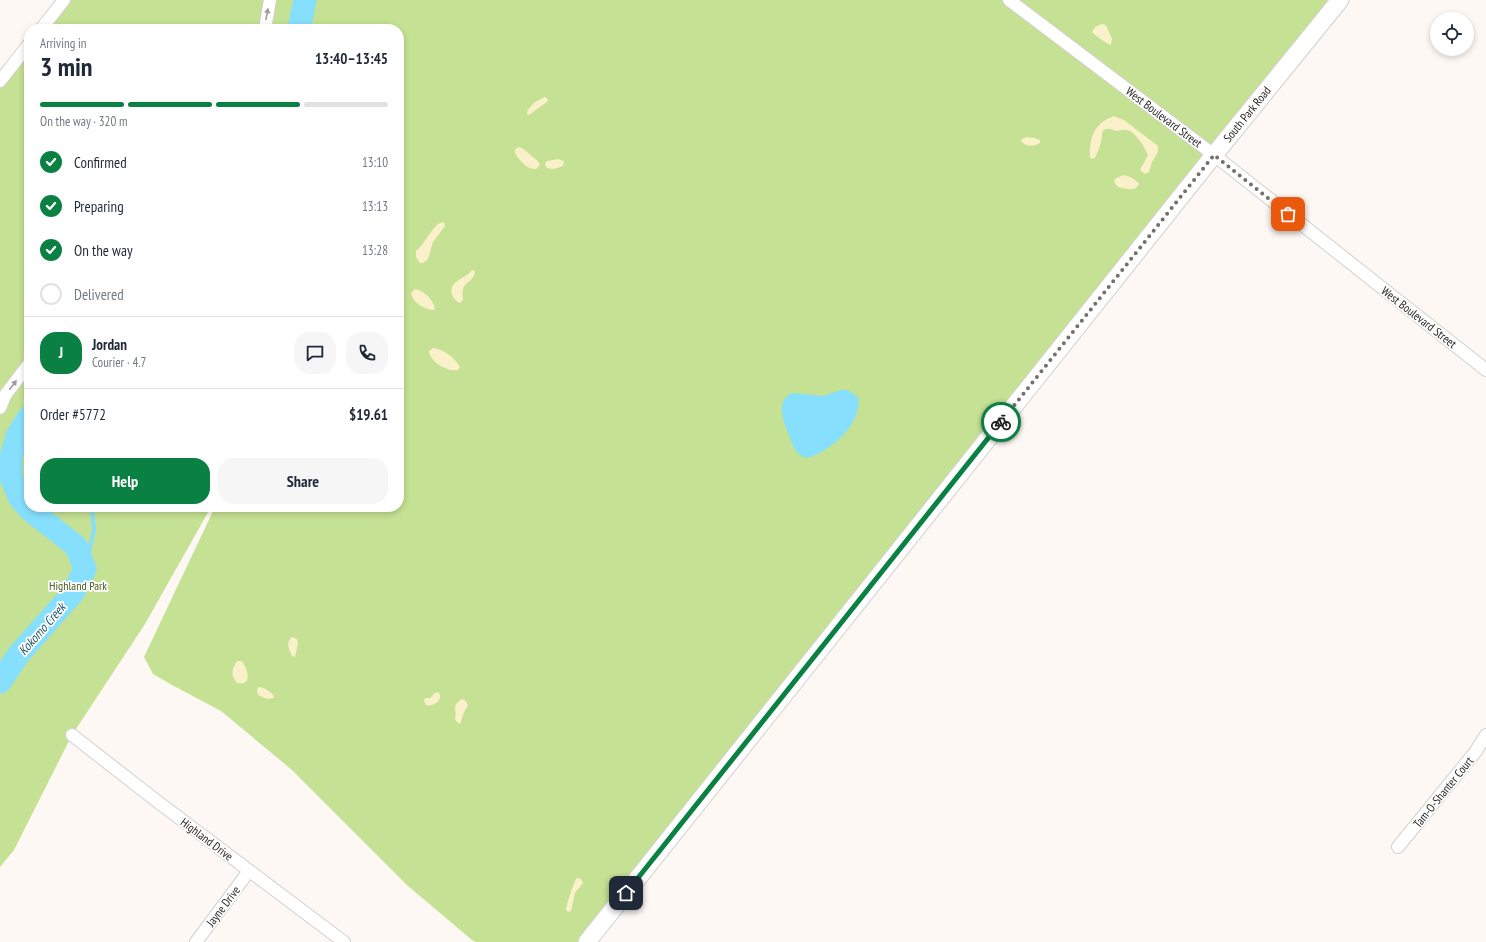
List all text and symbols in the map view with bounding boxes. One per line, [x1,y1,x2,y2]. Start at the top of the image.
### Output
one-way arrow [265,8,271,21]
map controls [1430,12,1474,56]
button: locate [1430,12,1474,56]
text: Arriving in [40,35,87,52]
text: 13:40–13:45 [315,49,388,68]
text: 3 min [40,50,93,83]
street label: South Park Road [1220,83,1274,145]
street label: West Boulevard Street [1123,84,1206,151]
text: On the way · 320 m [40,113,127,130]
icon: check [40,151,62,173]
text: Confirmed [74,153,127,172]
text: 13:10 [362,154,388,171]
icon: check [40,195,62,217]
text: Preparing [74,197,124,216]
pin [1271,197,1305,231]
text: 13:13 [362,198,388,215]
icon: bag [1277,203,1299,225]
icon: check [40,239,62,261]
text: On the way [74,241,133,260]
text: 13:28 [362,242,388,259]
street label: West Boulevard Street [1378,283,1460,351]
text: Delivered [74,285,124,304]
button: chat [294,332,336,374]
button: phone [346,332,388,374]
text: Jordan [92,335,127,354]
text: J [59,343,63,362]
text: Courier · 4.7 [92,354,146,371]
one-way arrow [9,380,17,391]
courier [981,402,1021,442]
text: Order #5772 [40,405,106,424]
text: $19.61 [349,405,388,424]
icon: bike [990,411,1012,433]
button: Help [40,458,210,504]
button: Share [218,458,388,504]
park label: Highland Park [49,578,107,593]
water label: Kokomo Creek [15,598,71,659]
street label: Tam-O-Shanter Court [1410,753,1477,831]
street label: Highland Drive [178,814,236,864]
pin [609,876,643,910]
icon: home [615,882,637,904]
street label: Jayne Drive [202,883,243,930]

